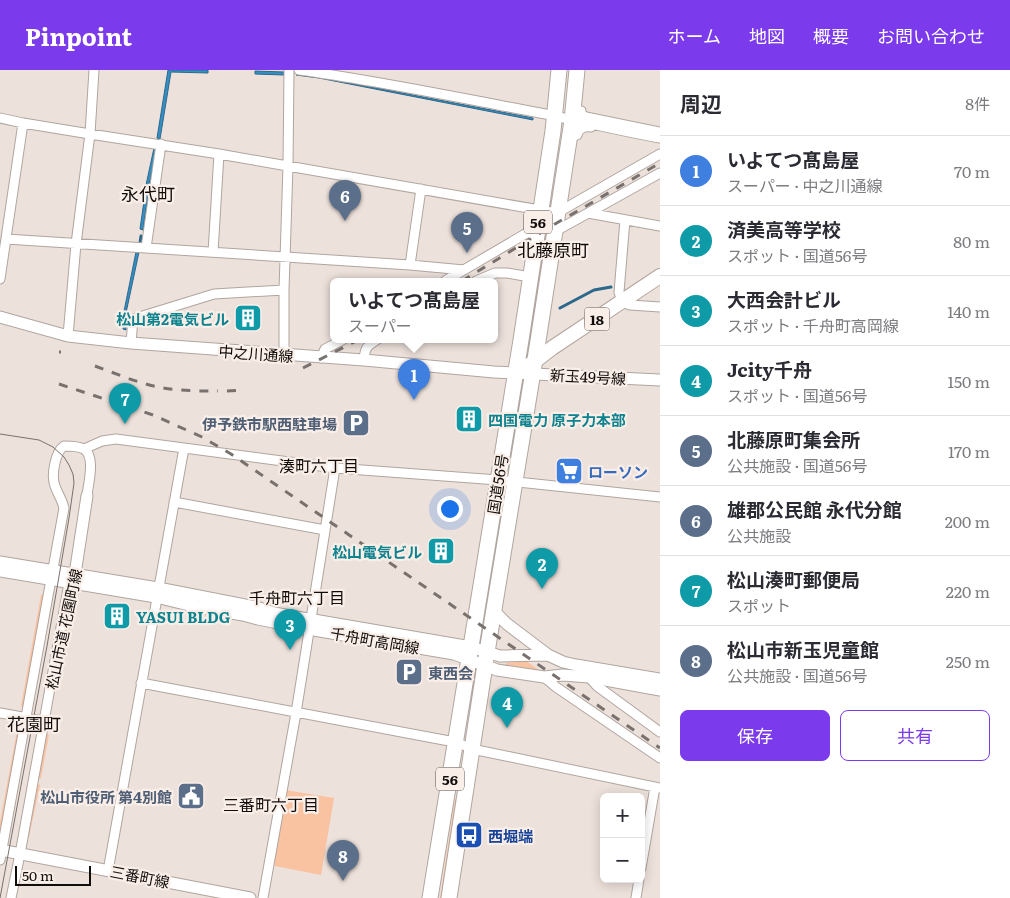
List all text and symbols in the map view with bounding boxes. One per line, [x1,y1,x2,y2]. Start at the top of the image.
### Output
text: Pinpoint [25,18,132,53]
text: ホーム [668,22,721,49]
text: 地図 [749,22,785,49]
text: 概要 [813,22,849,49]
text: お問い合わせ [877,22,985,49]
text: 周辺 [680,87,722,118]
text: 8件 [965,91,990,115]
text: いよてつ髙島屋 [727,145,859,173]
text: 1 [693,159,699,183]
text: 70 m [954,159,990,183]
text: スーパー · 中之川通線 [727,173,883,197]
district label: 永代町 [121,180,175,207]
pin: 6 [329,180,361,221]
road number: 56 [524,210,552,233]
pin: 5 [451,212,483,253]
text: 済美高等学校 [727,215,841,243]
text: 2 [692,229,700,253]
text: 80 m [953,229,990,253]
district label: 北藤原町 [517,236,589,263]
text: スポット · 国道56号 [727,243,867,267]
popup [330,278,498,343]
text: いよてつ髙島屋 [348,285,480,313]
text: 大西会計ビル [727,285,841,313]
text: 3 [692,299,700,323]
text: 140 m [947,299,990,323]
building icon: 松山第2電気ビル [233,303,263,333]
place label: 松山第2電気ビル [116,307,229,330]
road number: 18 [584,308,610,330]
text: スーパー [348,313,412,337]
text: スポット · 千舟町高岡線 [727,313,899,337]
street label: 中之川通線 [218,339,294,367]
text: Jcity千舟 [727,355,812,383]
pin: 1 [398,359,430,400]
street label: 新玉49号線 [549,363,627,389]
text: 4 [691,369,701,393]
text: 150 m [947,369,990,393]
pin: 7 [109,383,141,424]
text: スポット · 国道56号 [727,383,867,407]
building icon: 四国電力 原子力本部 [454,404,484,434]
parking icon: 伊予鉄市駅西駐車場 [341,408,371,438]
place label: 四国電力 原子力本部 [488,408,626,431]
place label: 伊予鉄市駅西駐車場 [202,412,337,435]
text: 北藤原町集会所 [727,425,860,453]
text: 5 [692,439,700,463]
text: 170 m [948,439,990,463]
street label: 国道56号 [481,452,513,516]
district label: 湊町六丁目 [279,453,359,477]
text: 公共施設 · 国道56号 [727,453,867,477]
supermarket icon: ローソン [554,456,584,486]
place label: ローソン [588,460,648,483]
text: 雄郡公民館 永代分館 [727,495,902,523]
your location [437,496,463,522]
text: 6 [691,509,701,533]
text: 200 m [945,509,990,533]
text: 公共施設 [727,523,791,547]
building icon: 松山電気ビル [426,536,456,566]
place label: 松山電気ビル [332,540,422,563]
pin: 2 [526,548,558,589]
text: 松山湊町郵便局 [727,565,860,593]
street label: 松山市道 花園町線 [39,566,87,692]
text: 7 [692,579,700,603]
text: 220 m [946,579,990,603]
district label: 千舟町六丁目 [249,585,345,609]
text: スポット [727,593,791,617]
building icon: YASUI BLDG [102,601,132,631]
place label: YASUI BLDG [136,605,231,628]
pin: 3 [274,609,306,650]
street label: 千舟町高岡線 [329,621,421,659]
text: 松山市新玉児童館 [727,635,879,663]
text: 8 [691,649,701,673]
text: 250 m [946,649,990,673]
parking icon: 東西会 [394,657,424,687]
place label: 東西会 [428,661,473,684]
text: 公共施設 · 国道56号 [727,663,867,687]
pin: 4 [491,687,523,728]
district label: 花園町 [7,710,61,737]
button: 保存 [680,710,830,761]
button: 共有 [840,710,990,761]
road number: 56 [436,768,464,791]
public building icon: 松山市役所 第4別館 [176,781,206,811]
place label: 松山市役所 第4別館 [40,785,172,808]
district label: 三番町六丁目 [223,792,319,816]
map controls [600,793,645,883]
button: + [600,793,645,838]
bus stop icon: 西堀端 [454,820,484,850]
place label: 西堀端 [488,824,533,847]
button: − [600,838,645,883]
pin: 8 [327,840,359,881]
street label: 三番町線 [108,859,172,893]
scale bar [15,863,91,886]
text: 50 m [22,865,54,885]

